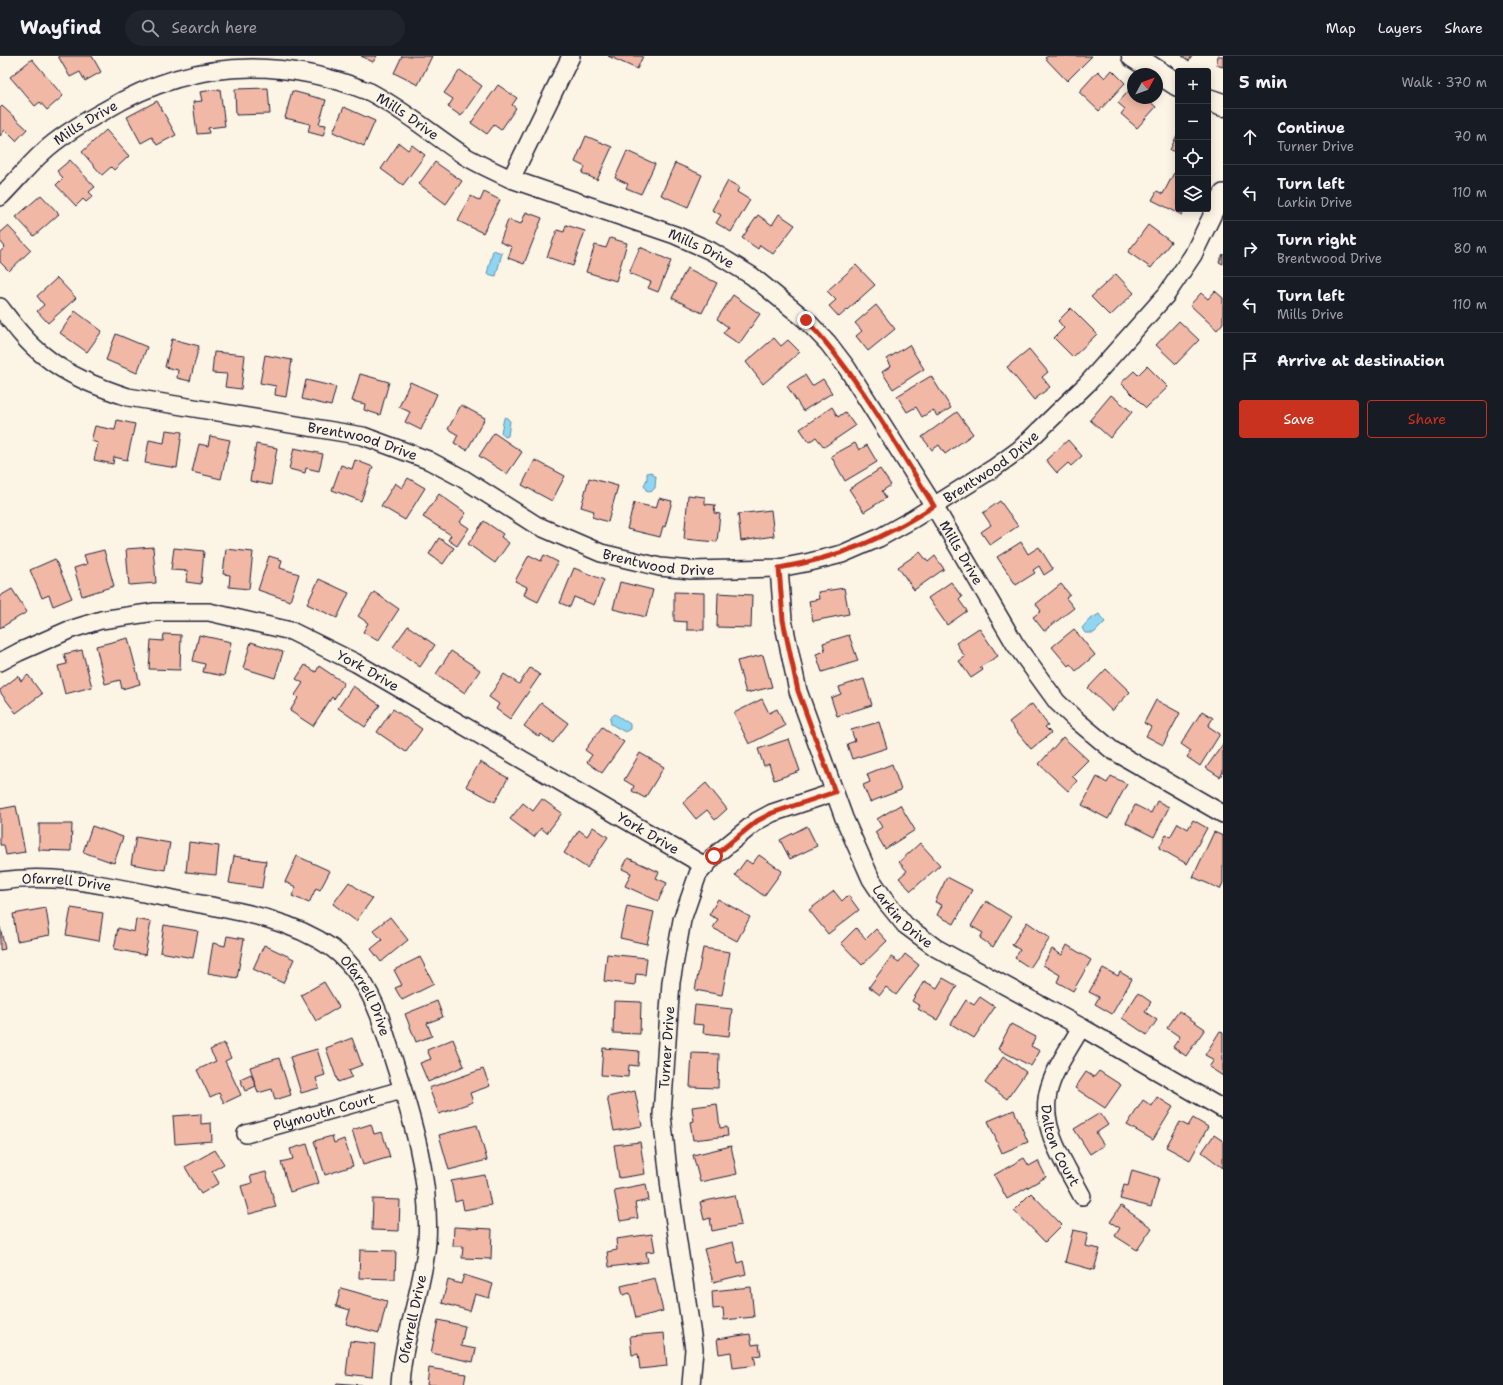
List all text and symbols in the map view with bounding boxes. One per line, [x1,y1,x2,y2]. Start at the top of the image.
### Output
search box [125,10,405,46]
text: Wayfind [20,15,101,40]
icon: search [139,17,161,39]
text: Search here [171,18,257,38]
text: Map [1326,19,1356,37]
text: Layers [1378,19,1422,37]
text: Share [1444,19,1483,37]
north arrow [1127,68,1163,104]
map controls [1175,68,1211,212]
button: + [1175,68,1211,104]
text: 5 min [1239,71,1287,93]
text: Walk · 370 m [1402,74,1487,91]
street label: Mills Drive [373,89,443,144]
street label: Mills Drive [50,96,121,149]
button: − [1175,104,1211,140]
text: Continue [1277,118,1345,138]
icon: ahead [1239,126,1261,148]
text: 70 m [1453,128,1487,145]
text: Turner Drive [1277,138,1354,155]
button: locate [1175,140,1211,176]
text: Turn left [1277,174,1345,194]
button: layers [1175,176,1211,212]
icon: left [1239,182,1261,204]
text: 110 m [1452,184,1487,201]
text: Larkin Drive [1277,194,1352,211]
street label: Mills Drive [666,224,738,272]
text: Turn right [1277,230,1357,250]
icon: right [1239,238,1261,260]
text: 80 m [1453,240,1487,257]
text: Brentwood Drive [1277,250,1382,267]
text: Turn left [1277,286,1345,306]
icon: left [1239,294,1261,316]
text: 110 m [1452,296,1487,313]
text: Mills Drive [1277,306,1344,323]
route end [797,311,815,329]
icon: arrive [1239,350,1261,372]
text: Arrive at destination [1277,351,1445,371]
button: Save [1239,400,1359,438]
button: Share [1367,400,1487,438]
street label: Brentwood Drive [306,418,420,464]
street label: Brentwood Drive [940,427,1043,507]
street label: Mills Drive [935,517,987,588]
street label: Brentwood Drive [601,545,715,579]
street label: York Drive [334,646,403,695]
street label: York Drive [614,808,683,858]
route start [705,847,723,865]
street label: Ofarrell Drive [21,869,113,895]
street label: Larkin Drive [868,881,937,952]
street label: Ofarrell Drive [336,951,394,1038]
street label: Turner Drive [655,1005,678,1090]
street label: Plymouth Court [271,1089,377,1135]
street label: Dalton Court [1037,1104,1084,1189]
street label: Ofarrell Drive [394,1273,430,1365]

